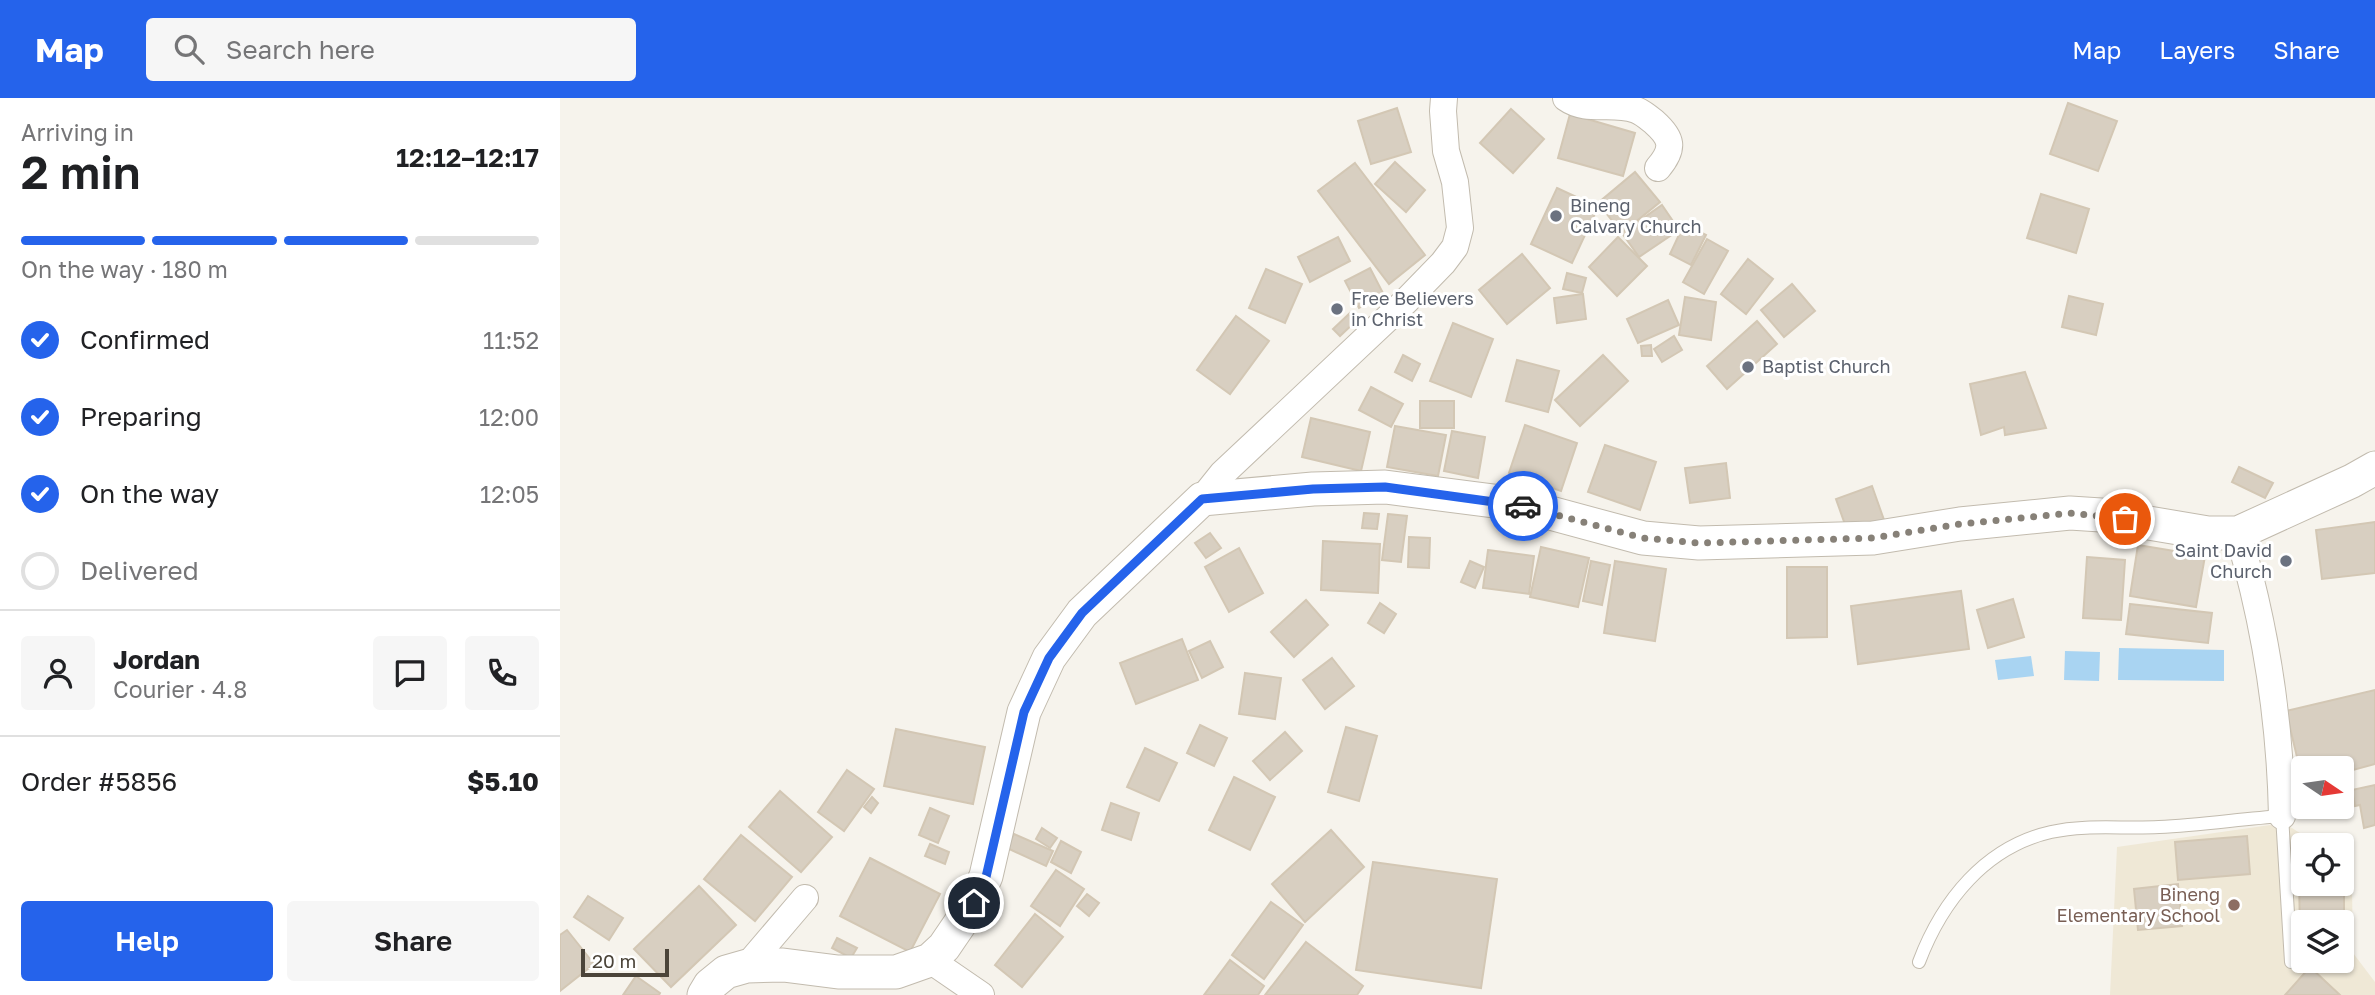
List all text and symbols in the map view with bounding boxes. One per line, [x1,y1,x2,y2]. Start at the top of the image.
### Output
search box [146,18,636,81]
text: Map [35,30,104,69]
icon: search [170,30,208,68]
text: Search here [226,34,375,65]
text: Map [2072,35,2121,64]
text: Layers [2159,35,2235,64]
text: Share [2273,35,2340,64]
text: Arriving in [21,118,134,146]
text: 12:12–12:17 [396,142,539,173]
text: 2 min [21,144,141,199]
place label: Bineng Calvary Church [1570,194,1702,237]
marker: Bineng Calvary Church [1548,208,1564,224]
text: On the way · 180 m [21,255,228,283]
place label: Free Believers in Christ [1351,287,1474,330]
marker: Free Believers in Christ [1329,301,1345,317]
icon: check [21,321,59,359]
text: Confirmed [80,324,210,355]
text: 11:52 [483,326,539,354]
place label: Baptist Church [1762,355,1890,377]
marker: Baptist Church [1740,359,1756,375]
icon: check [21,398,59,436]
text: Preparing [80,401,202,432]
text: 12:00 [479,403,539,431]
courier [1488,471,1558,541]
icon: check [21,475,59,513]
text: On the way [80,478,219,509]
text: 12:05 [480,480,539,508]
icon: car [1504,487,1542,525]
pin [2095,489,2155,549]
icon: bag [2106,500,2144,538]
place label: Saint David Church [2175,539,2272,582]
marker: Saint David Church [2278,553,2294,569]
text: Delivered [80,555,199,586]
button: person [21,636,95,710]
button: chat [373,636,447,710]
button: phone [465,636,539,710]
text: Jordan [113,644,200,675]
text: Courier · 4.8 [113,675,247,703]
north arrow [2291,756,2354,819]
map controls [2291,756,2354,973]
text: Order #5856 [21,766,177,797]
text: $5.10 [467,766,539,797]
button: locate [2291,833,2354,896]
pin [944,873,1004,933]
place label: Bineng Elementary School [2056,883,2220,926]
icon: home [955,884,993,922]
marker: Bineng Elementary School [2226,897,2242,913]
button: Help [21,901,273,981]
button: Share [287,901,539,981]
button: layers [2291,910,2354,973]
scale bar [581,946,668,978]
text: 20 m [592,949,636,972]

